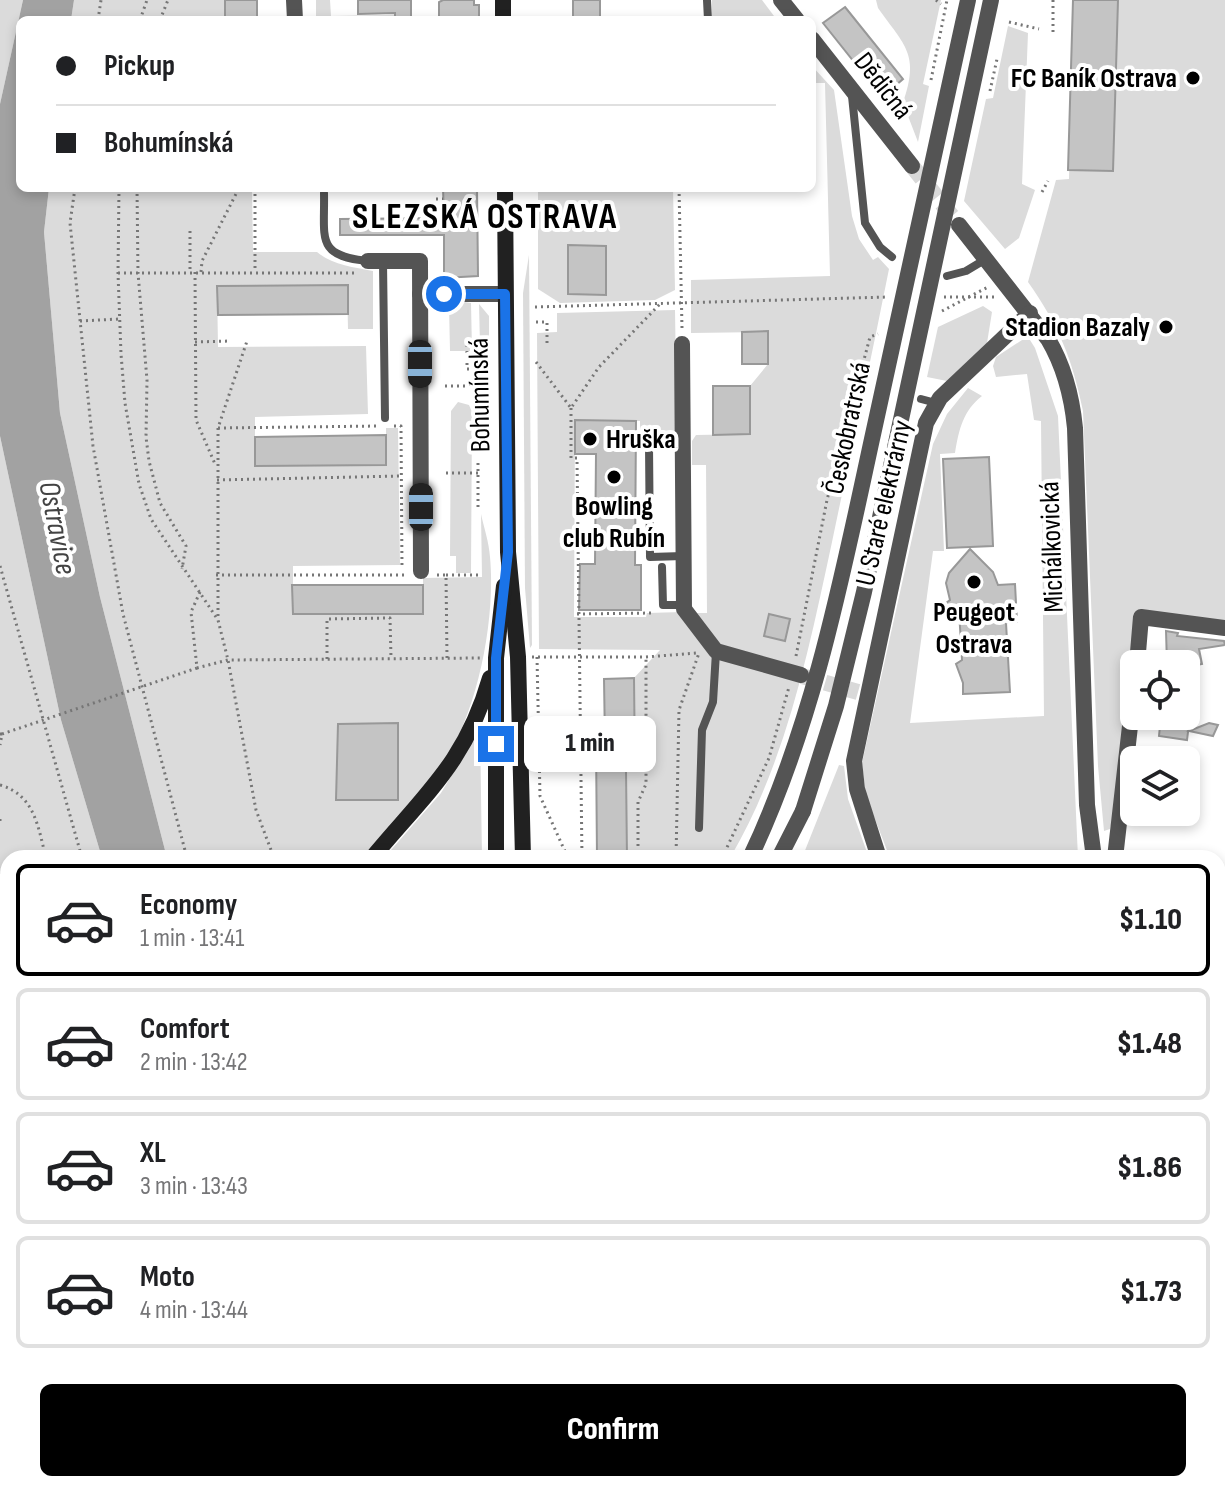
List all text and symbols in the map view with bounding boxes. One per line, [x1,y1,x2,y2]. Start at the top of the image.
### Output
street label: Dědičná [847,46,919,126]
text: Pickup [104,48,175,84]
place label: FC Baník Ostrava [1011,62,1177,95]
marker: FC Baník Ostrava [1184,69,1202,87]
text: Bohumínská [104,125,234,161]
district label: SLEZSKÁ OSTRAVA [352,196,618,239]
route start [426,276,462,312]
place label: Stadion Bazaly [1005,311,1150,344]
marker: Stadion Bazaly [1157,318,1175,336]
street label: Bohumínská [463,337,497,453]
car [408,340,432,388]
street label: Českobratrská [818,359,878,497]
street label: U Staré elektrárny [849,417,919,589]
place label: Hruška [606,423,676,456]
marker: Hruška [581,430,599,448]
marker: Bowling club Rubín [605,468,623,486]
water label: Ostravice [30,478,84,578]
street label: Michálkovická [1033,481,1071,613]
car [409,483,433,531]
place label: Bowling club Rubín [563,490,665,555]
marker: Peugeot Ostrava [965,573,983,591]
place label: Peugeot Ostrava [933,596,1015,661]
map controls [1120,650,1200,826]
button: locate [1120,650,1200,730]
callout: 1 min [524,716,656,772]
route end [478,726,514,762]
text: 1 min [565,728,615,759]
button: layers [1120,746,1200,826]
icon: car [44,884,116,956]
text: Economy [140,887,237,923]
text: $1.10 [1119,902,1182,938]
text: 1 min · 13:41 [140,923,244,954]
icon: car [44,1008,116,1080]
text: Comfort [140,1011,230,1047]
text: $1.48 [1117,1026,1182,1062]
text: 2 min · 13:42 [140,1047,248,1078]
icon: car [44,1132,116,1204]
text: XL [140,1135,166,1171]
text: $1.86 [1117,1150,1182,1186]
text: 3 min · 13:43 [140,1171,248,1202]
icon: car [44,1256,116,1328]
text: Moto [140,1259,195,1295]
text: $1.73 [1120,1274,1182,1310]
text: 4 min · 13:44 [140,1295,248,1326]
button: Confirm [40,1384,1186,1476]

